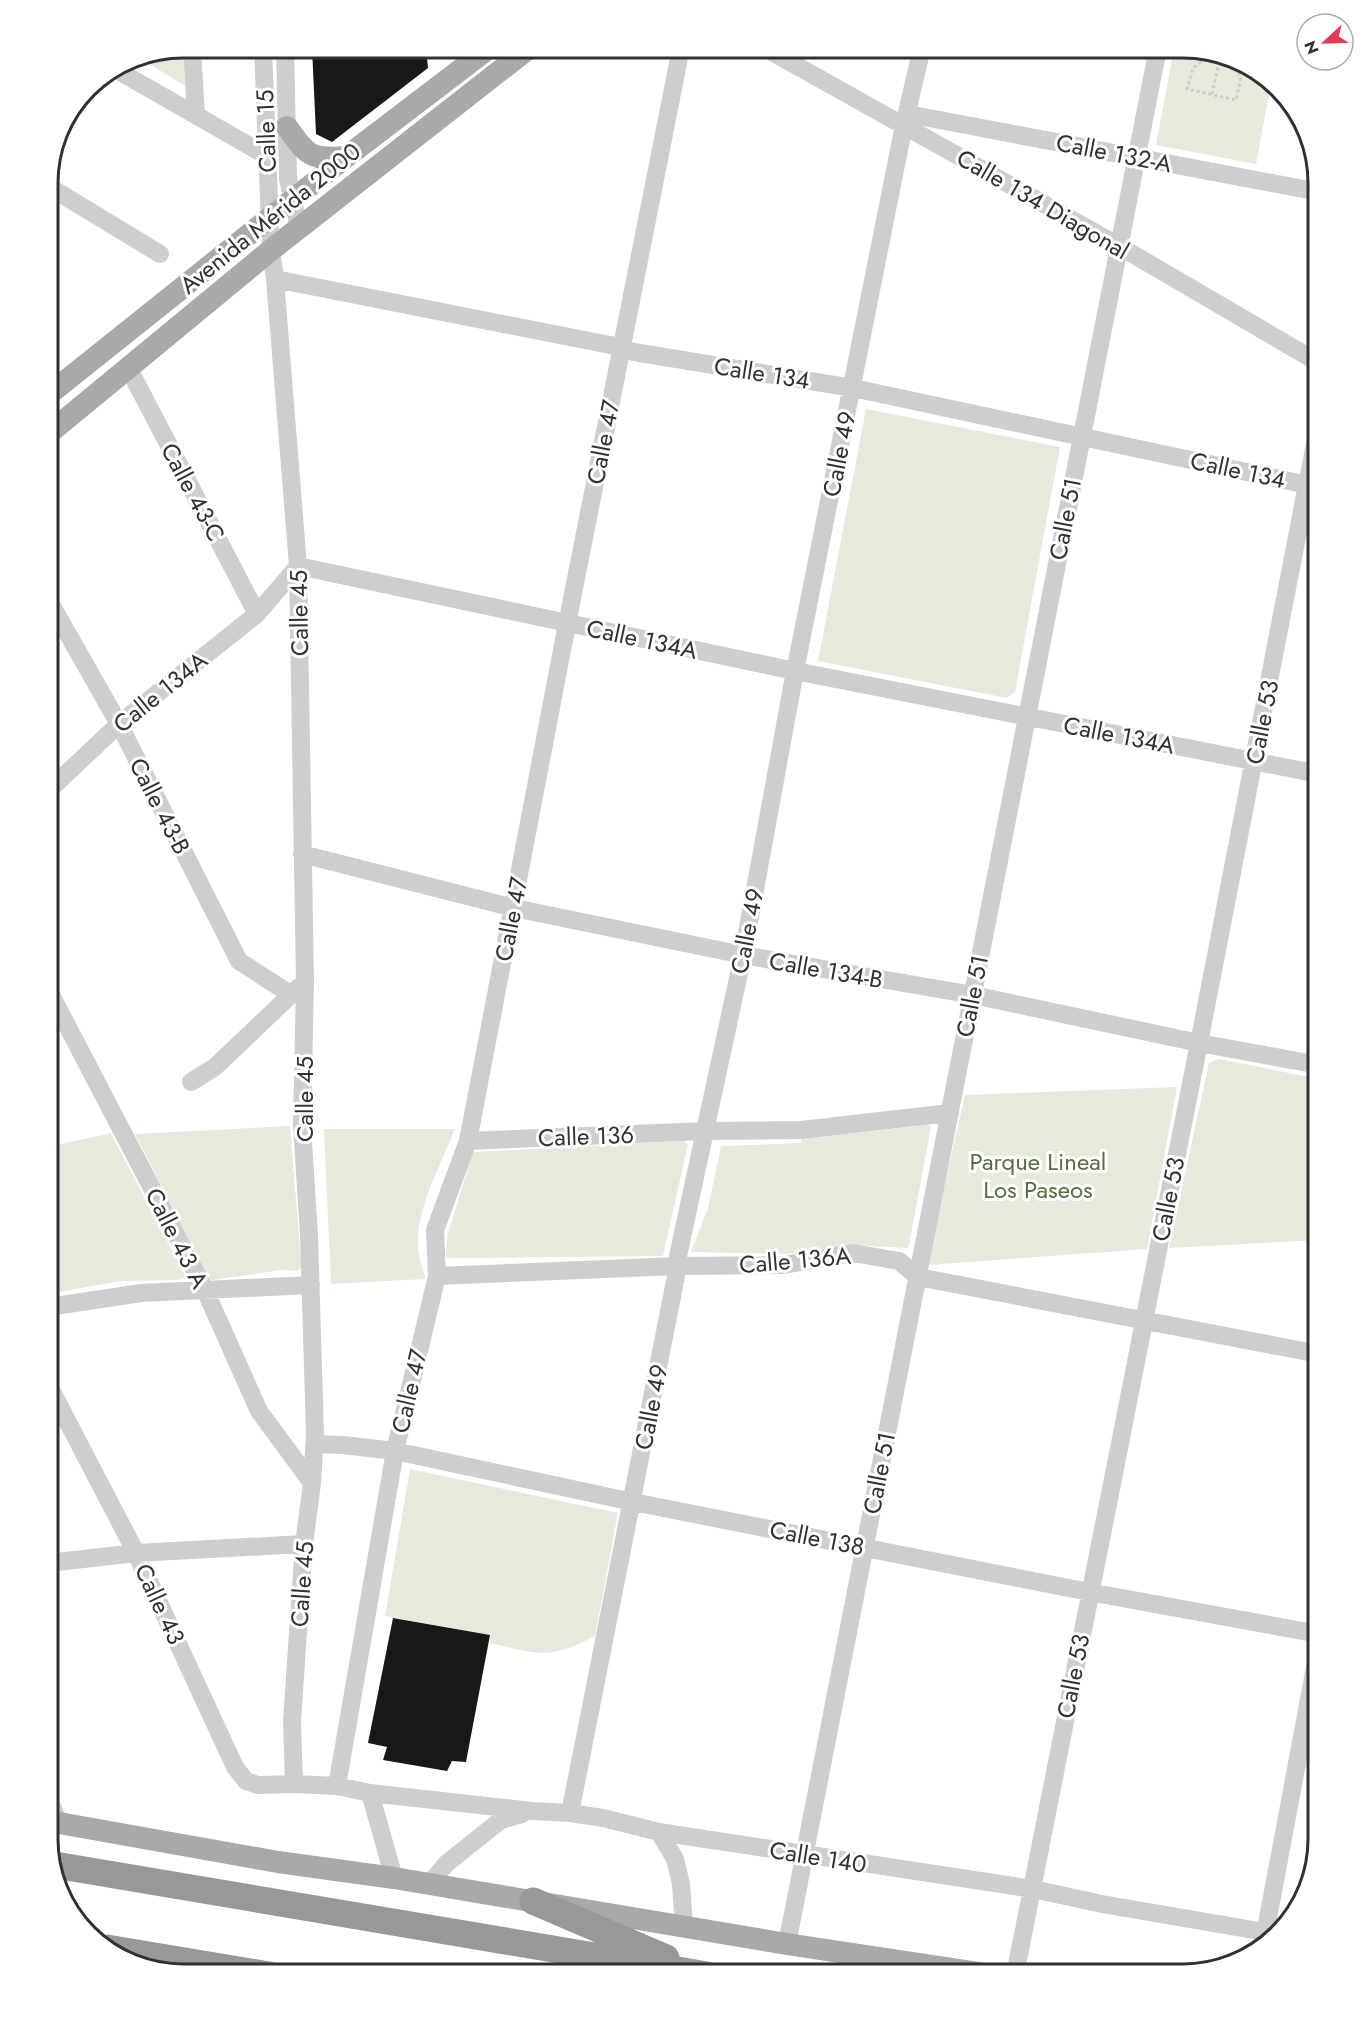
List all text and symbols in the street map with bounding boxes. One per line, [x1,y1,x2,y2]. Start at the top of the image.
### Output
north arrow [1295,12,1355,72]
text: N [1299,37,1325,58]
street label: Calle 15 [247,89,285,173]
street label: Calle 132-A [1053,125,1175,181]
street label: Avenida Mérida 2000 [172,134,368,302]
street label: Calle 134 Diagonal [950,140,1136,268]
street label: Calle 134 [712,348,812,398]
street label: Calle 47 [578,396,628,487]
street label: Calle 49 [814,408,864,500]
street label: Calle 43-C [152,436,234,548]
street label: Calle 134 [1187,443,1289,497]
street label: Calle 51 [1040,475,1090,563]
street label: Calle 45 [281,570,317,656]
street label: Calle 134A [583,610,701,668]
street label: Calle 134A [105,643,215,741]
street label: Calle 53 [1237,677,1287,767]
street label: Calle 134A [1061,707,1178,763]
street label: Calle 43-B [121,752,199,860]
street label: Calle 47 [486,873,536,964]
street label: Calle 49 [722,885,772,977]
street label: Calle 134-B [766,943,886,997]
street label: Calle 51 [947,952,997,1040]
street label: Calle 45 [287,1056,322,1142]
street label: Calle 136 [537,1117,635,1155]
park label: Parque Lineal Los Paseos [970,1144,1106,1207]
street label: Calle 53 [1143,1154,1193,1244]
street label: Calle 43 A [137,1182,217,1295]
street label: Calle 136A [738,1238,853,1282]
street label: Calle 47 [382,1345,436,1436]
street label: Calle 49 [626,1361,676,1453]
street label: Calle 51 [854,1429,904,1517]
street label: Calle 138 [767,1512,867,1564]
street label: Calle 45 [282,1540,322,1628]
street label: Calle 43 [126,1558,194,1650]
street label: Calle 53 [1048,1631,1098,1721]
street label: Calle 140 [767,1832,869,1882]

